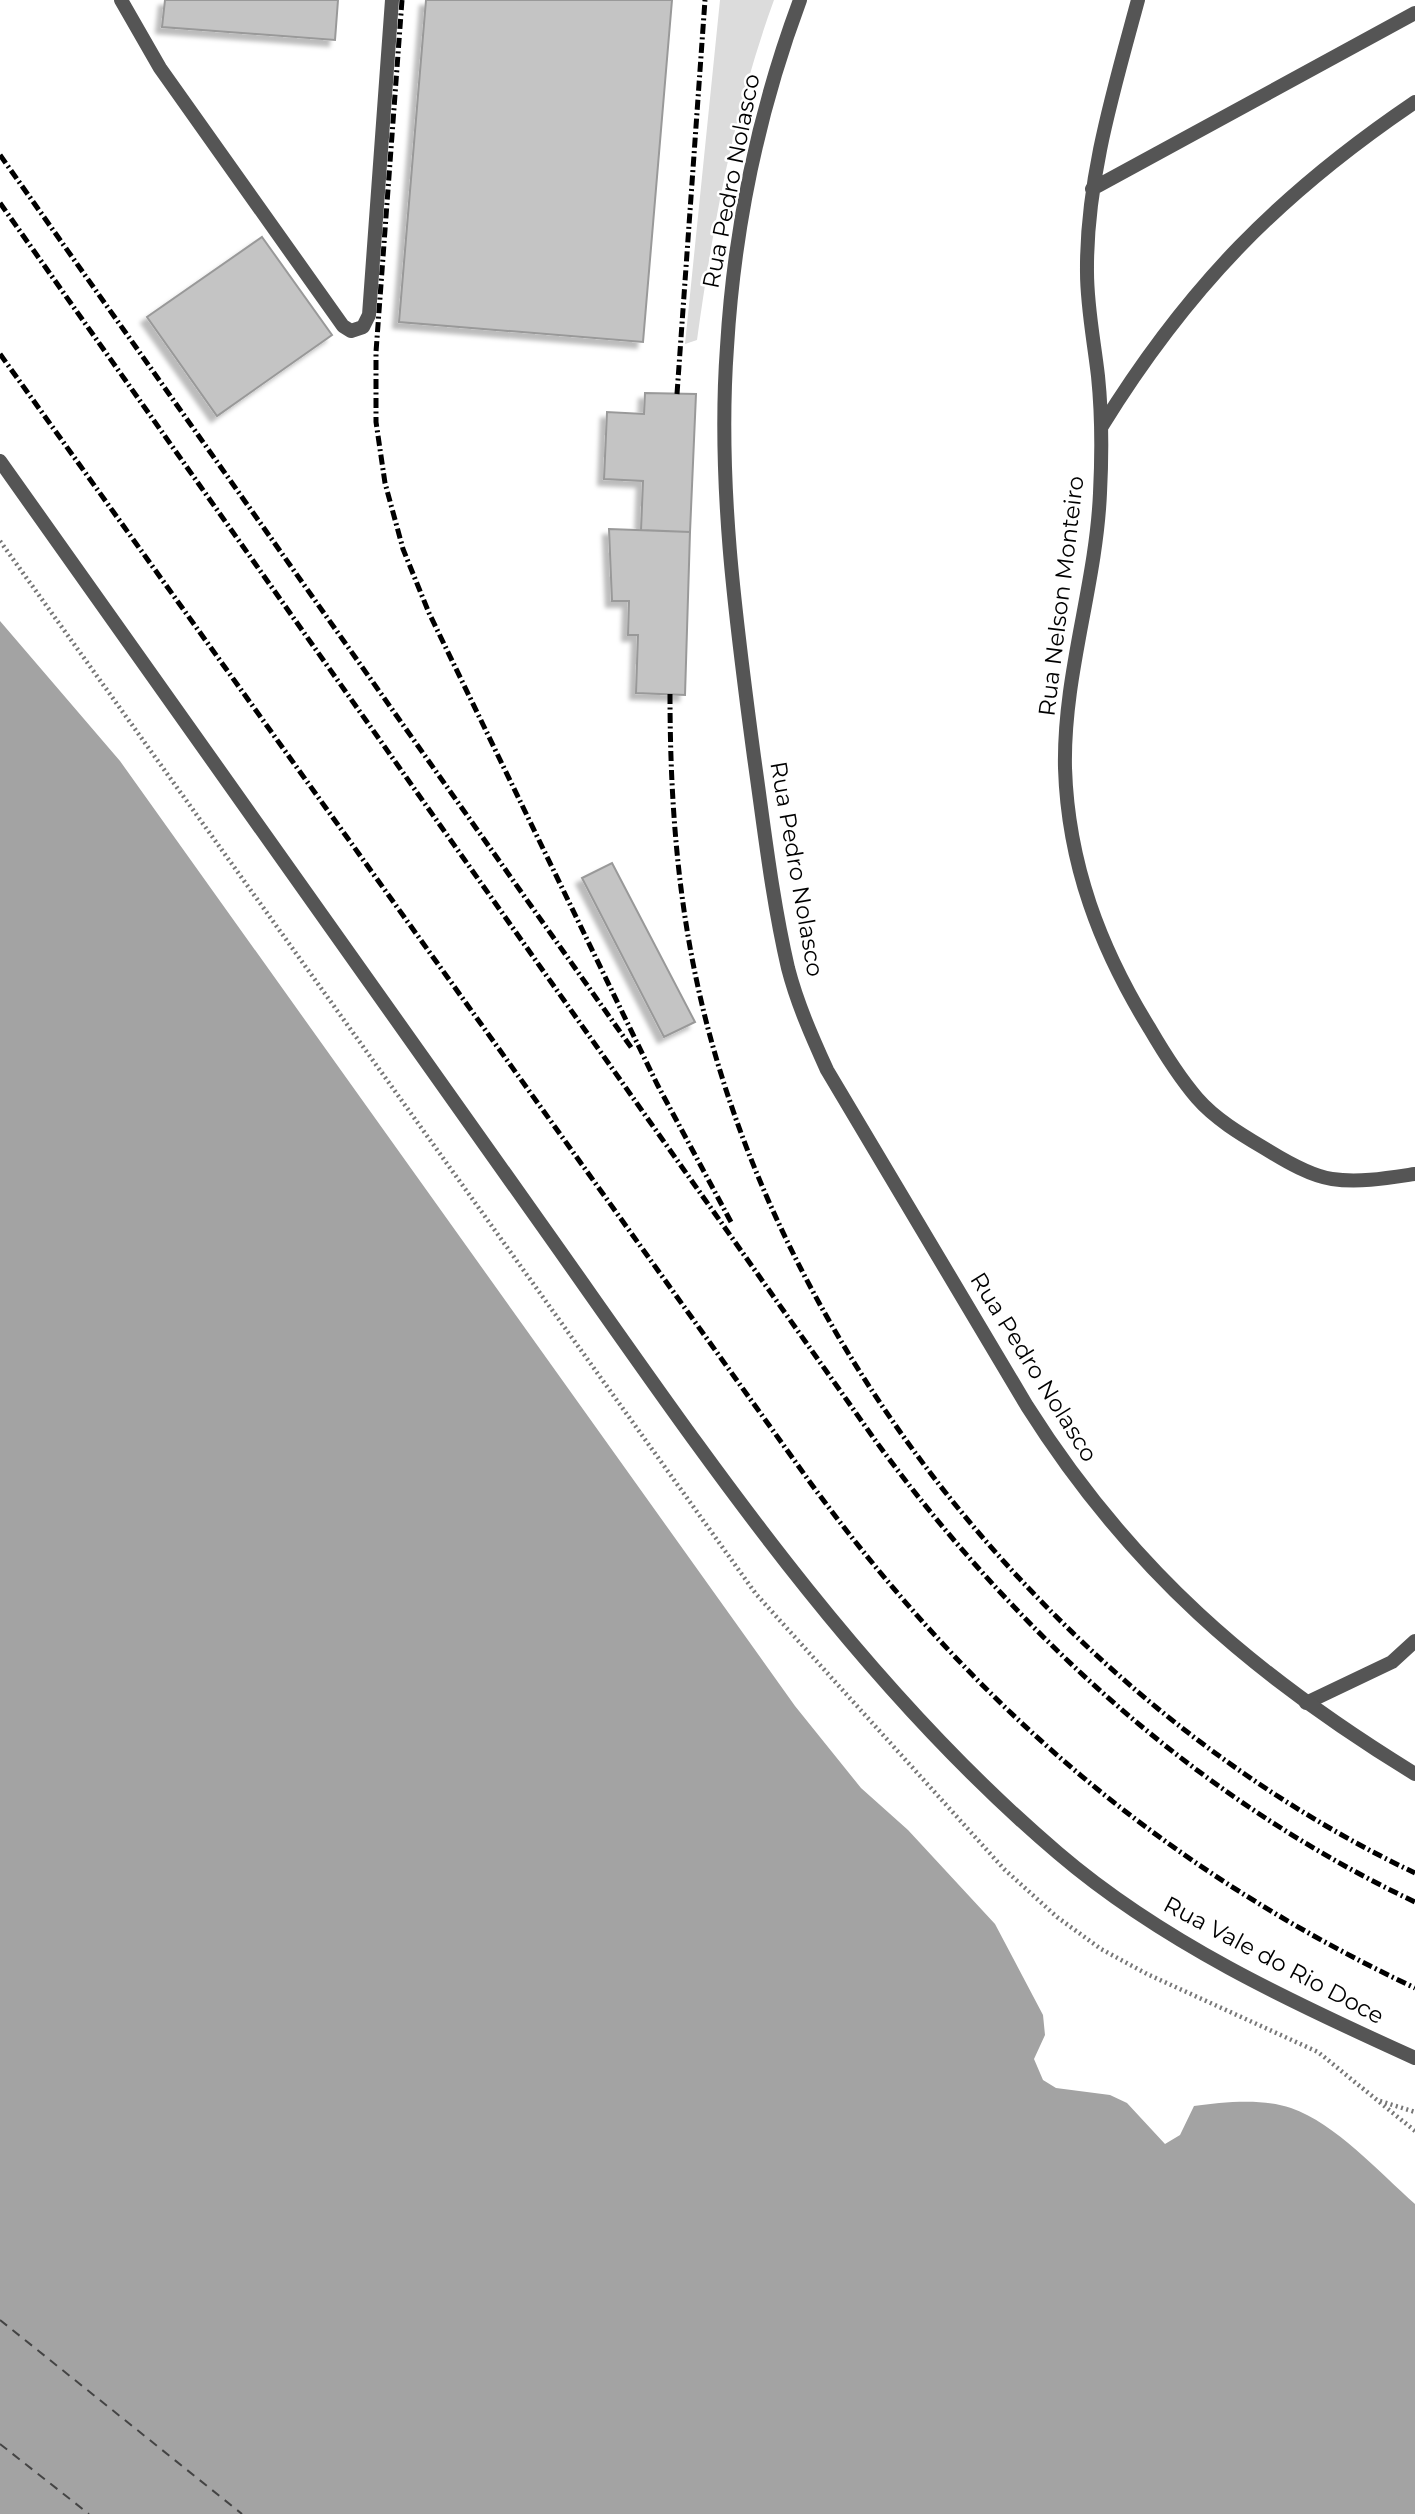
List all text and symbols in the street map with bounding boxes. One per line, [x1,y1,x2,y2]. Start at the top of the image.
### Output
street label: Rua Pedro Nolasco [696,71,766,291]
street label: Rua Nelson Monteiro [1032,474,1090,718]
street label: Rua Pedro Nolasco [764,759,830,979]
street label: Rua Pedro Nolasco [964,1267,1104,1467]
street label: Rua Vale do Rio Doce [1159,1890,1389,2030]

